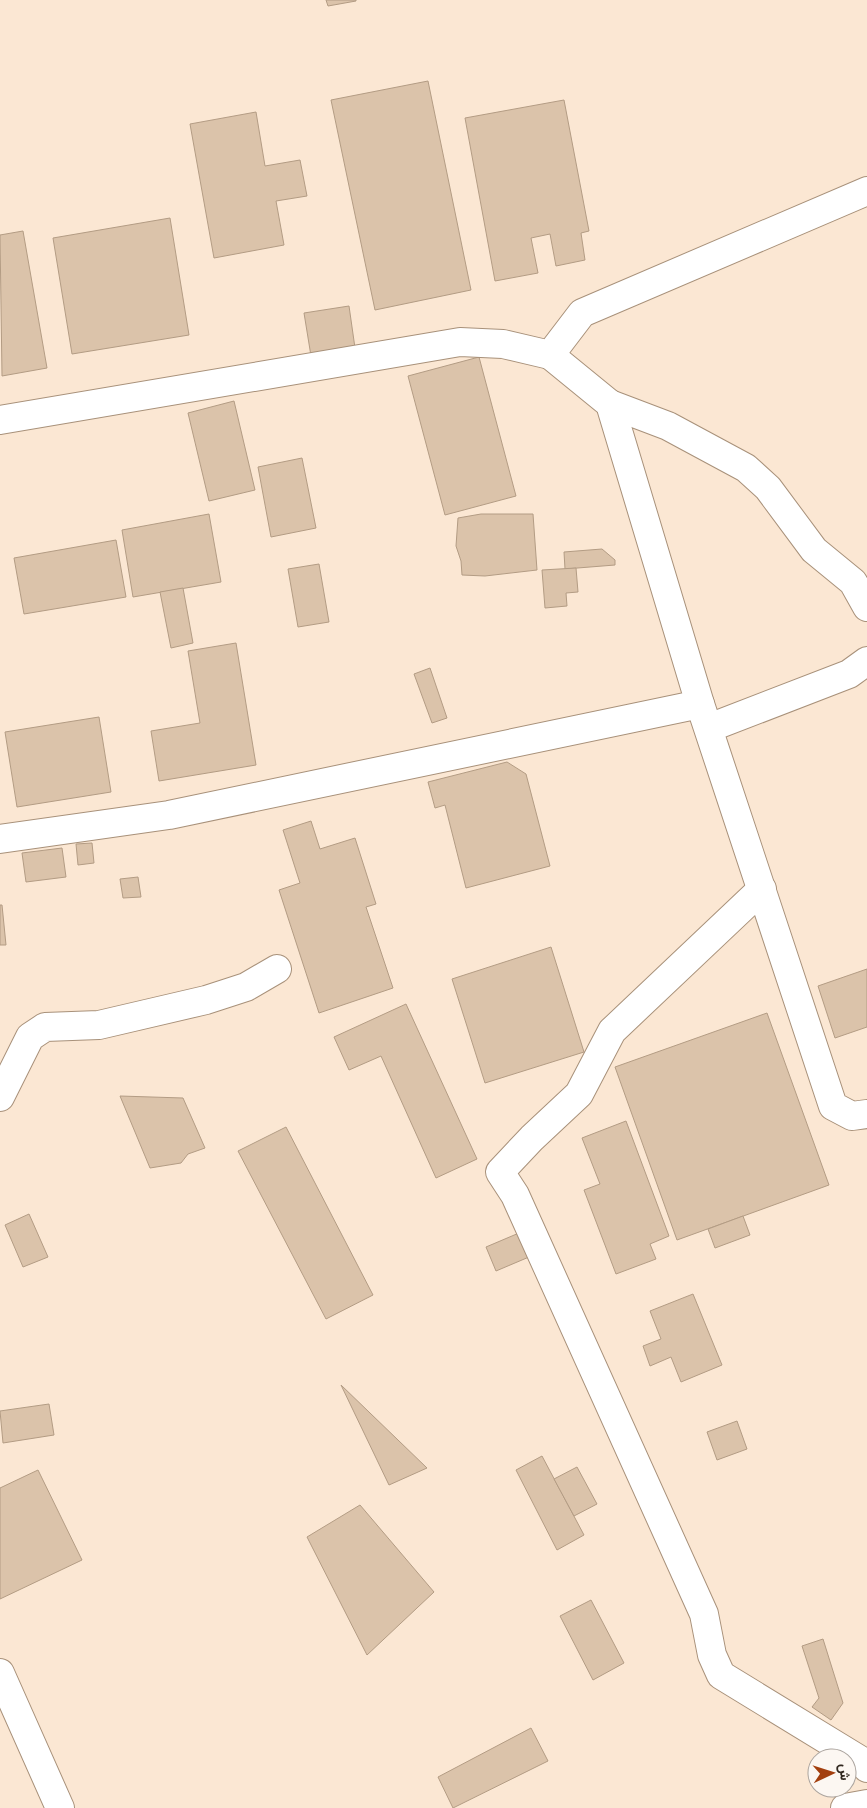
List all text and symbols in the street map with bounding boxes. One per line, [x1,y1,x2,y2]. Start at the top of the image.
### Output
north arrow [807,1748,857,1798]
text: ش [835,1763,854,1781]

